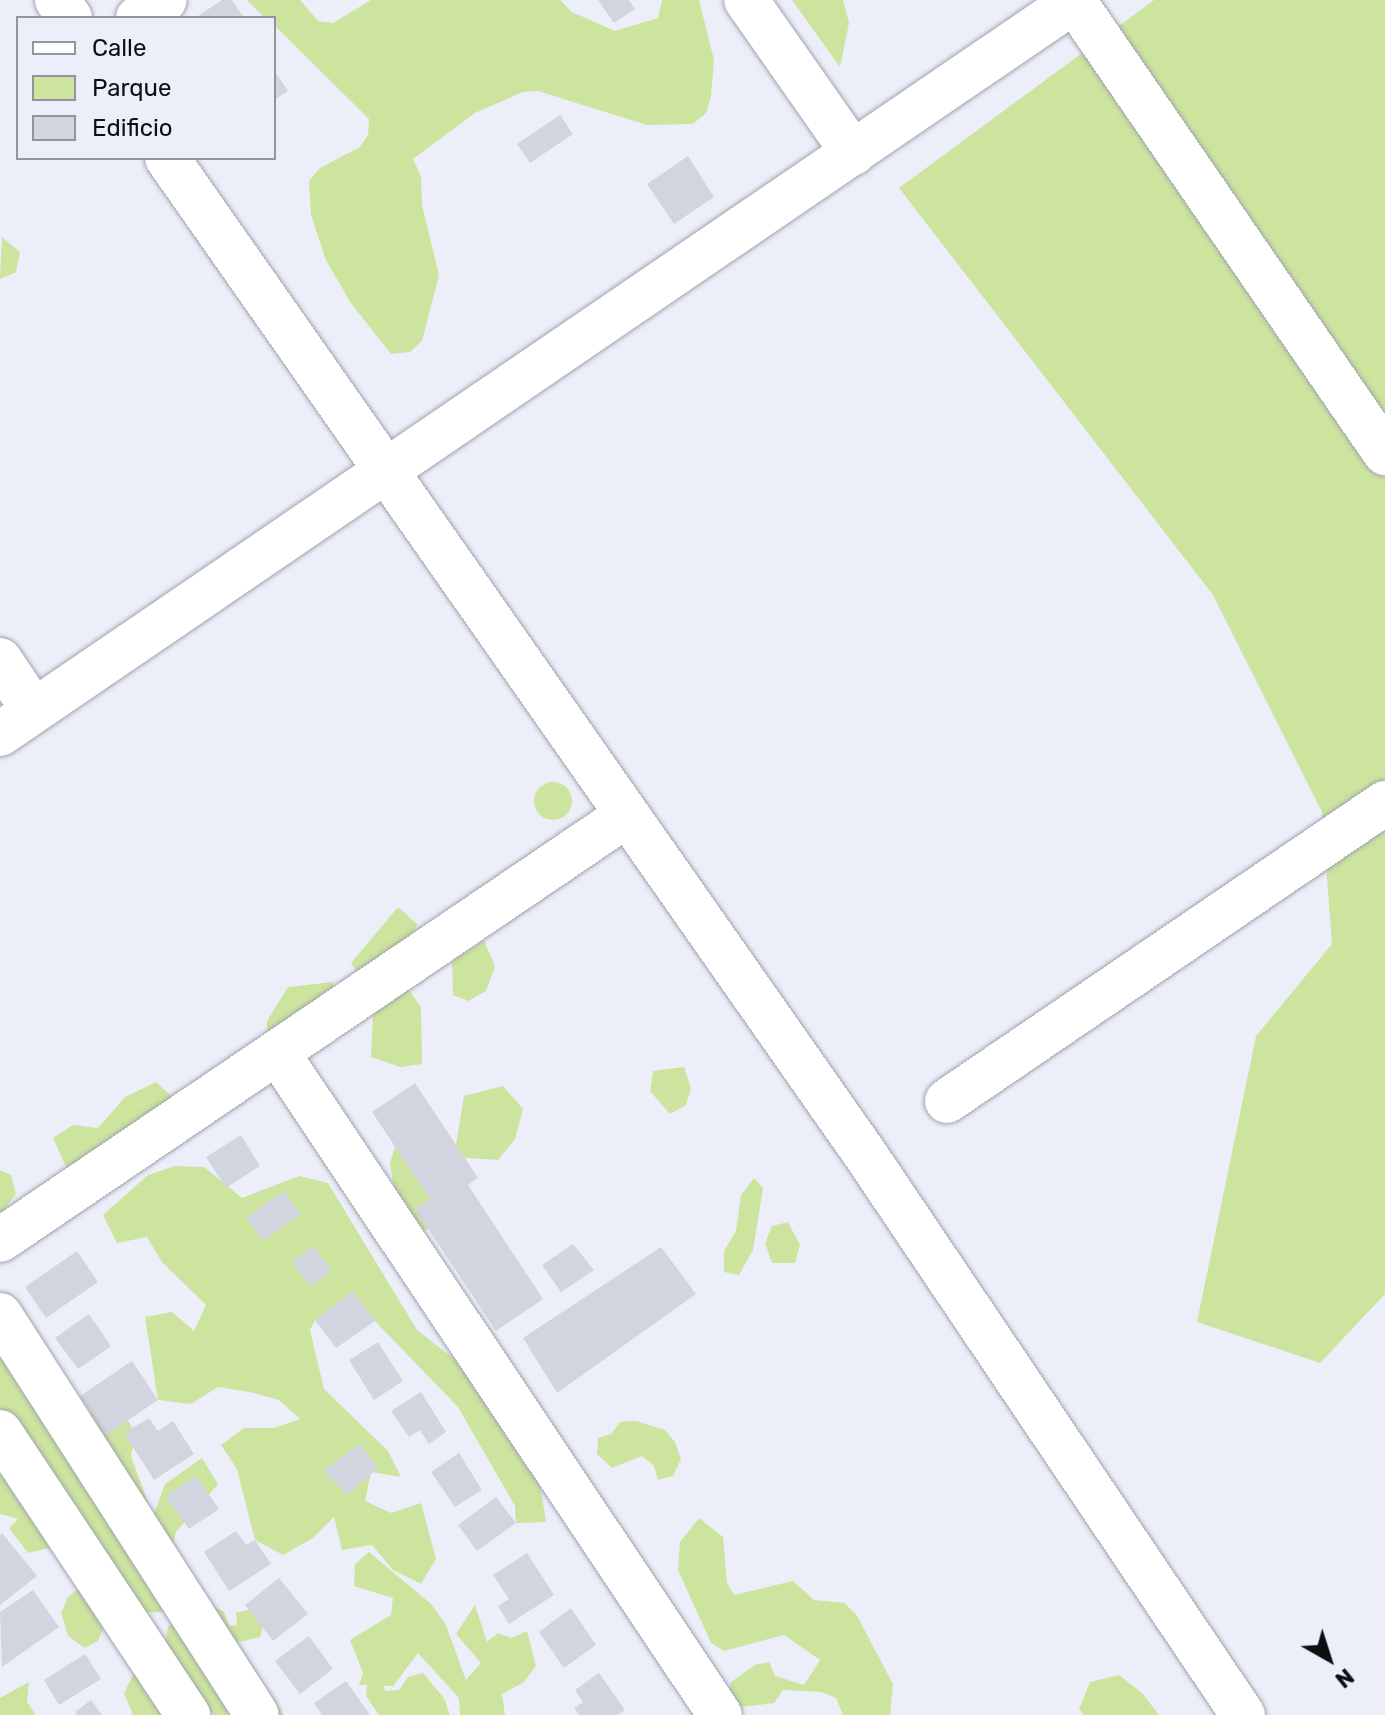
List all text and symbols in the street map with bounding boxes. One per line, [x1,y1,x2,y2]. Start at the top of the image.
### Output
legend [16,16,276,160]
text: Calle [92,34,146,62]
text: Parque [92,74,171,102]
text: Edificio [92,114,173,142]
north arrow [1289,1619,1369,1699]
text: N [1330,1663,1359,1694]

